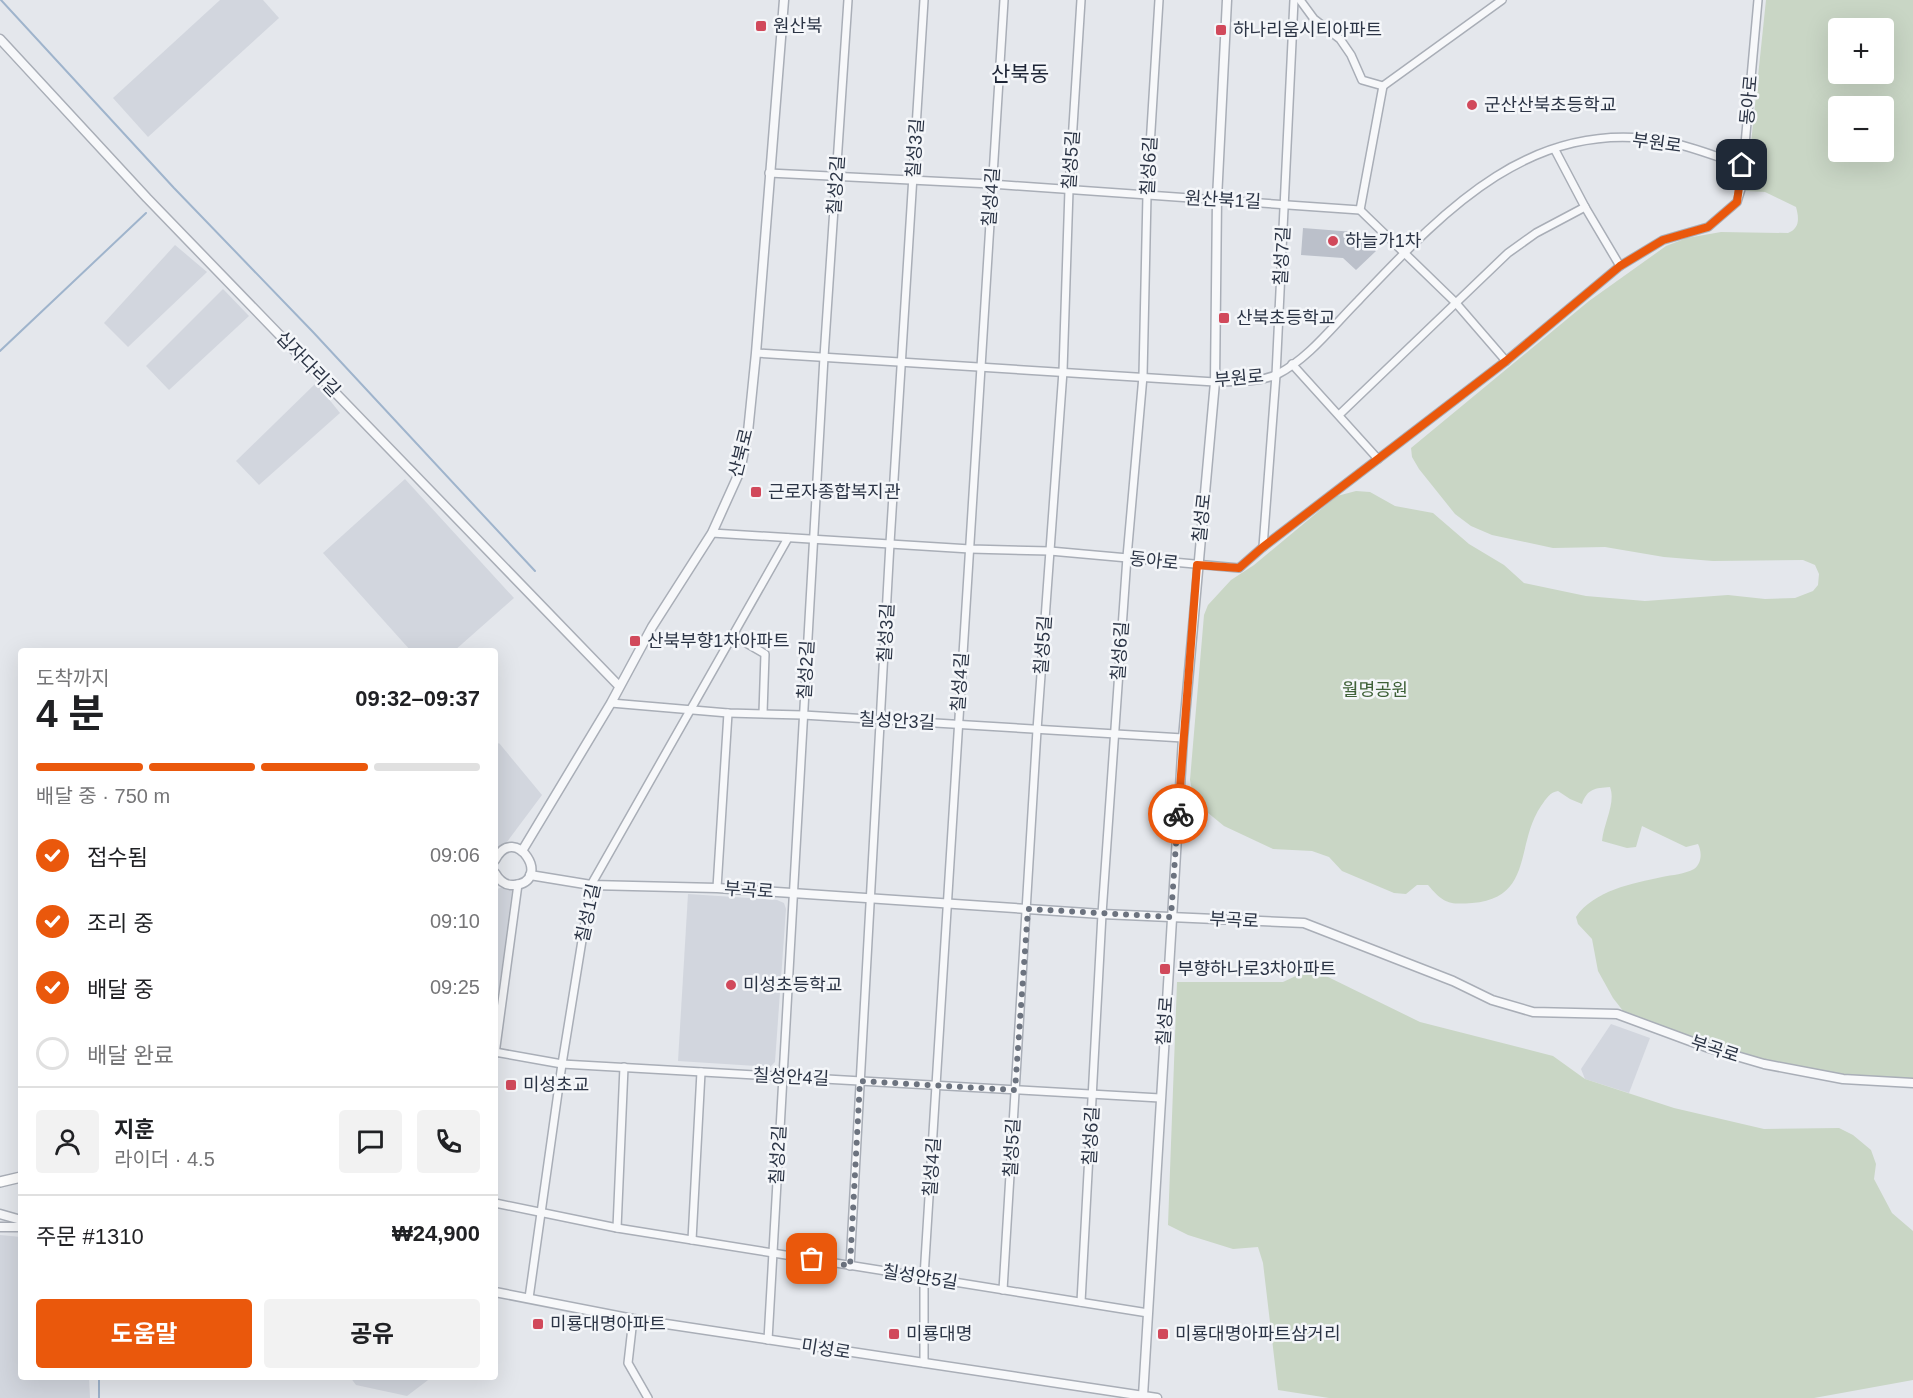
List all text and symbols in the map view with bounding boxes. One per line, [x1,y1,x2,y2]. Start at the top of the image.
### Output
place label: 원산북 [773,16,823,36]
map controls [1828,18,1894,162]
button: + [1828,18,1894,84]
marker: 원산북 [754,19,768,33]
place label: 하나리움시티아파트 [1233,20,1382,40]
marker: 하나리움시티아파트 [1214,23,1228,37]
district label: 산북동 [991,62,1049,85]
street label: 동아로 [1737,74,1761,126]
place label: 군산산북초등학교 [1484,95,1616,115]
button: − [1828,96,1894,162]
marker: 군산산북초등학교 [1465,98,1479,112]
street label: 칠성3길 [903,118,927,178]
street label: 칠성5길 [1059,130,1083,190]
street label: 부원로 [1631,130,1683,156]
street label: 칠성6길 [1137,136,1161,196]
pin [1716,139,1767,190]
icon: home [1725,148,1758,181]
street label: 칠성2길 [824,155,848,215]
street label: 칠성4길 [979,167,1003,227]
street label: 원산북1길 [1184,188,1262,212]
street label: 칠성7길 [1270,226,1294,286]
place label: 하늘가1차 [1345,231,1422,251]
marker: 하늘가1차 [1326,234,1340,248]
place label: 산북초등학교 [1236,308,1335,328]
marker: 산북초등학교 [1217,311,1231,325]
street label: 십자다리길 [272,327,344,401]
street label: 부원로 [1213,366,1265,390]
street label: 산북로 [725,426,757,480]
place label: 근로자종합복지관 [768,482,901,502]
marker: 근로자종합복지관 [749,485,763,499]
street label: 칠성로 [1189,492,1215,544]
street label: 동아로 [1128,548,1180,574]
street label: 칠성3길 [874,603,898,663]
street label: 칠성5길 [1031,615,1055,675]
street label: 칠성6길 [1108,621,1132,681]
place label: 산북부향1차아파트 [647,631,790,651]
marker: 산북부향1차아파트 [628,634,642,648]
street label: 칠성2길 [794,640,818,700]
street label: 칠성4길 [948,652,972,712]
text: 도착까지 [36,667,110,689]
park label: 월명공원 [1342,680,1408,700]
text: 09:32–09:37 [355,686,480,711]
text: 4 분 [36,692,104,735]
street label: 칠성안3길 [858,709,936,733]
courier [1148,784,1208,844]
text: 배달 중 · 750 m [36,785,170,807]
icon: bike [1162,798,1195,831]
icon: check [36,839,69,872]
text: 09:06 [430,844,480,866]
text: 접수됨 [87,845,148,870]
street label: 부곡로 [724,878,774,902]
street label: 칠성1길 [572,882,604,944]
icon: check [36,905,69,938]
street label: 부곡로 [1209,909,1259,931]
text: 09:10 [430,910,480,932]
text: 조리 중 [87,911,154,936]
place label: 부향하나로3차아파트 [1177,959,1336,979]
marker: 부향하나로3차아파트 [1158,962,1172,976]
icon: check [36,971,69,1004]
place label: 미성초등학교 [743,975,842,995]
text: 09:25 [430,976,480,998]
text: 배달 중 [87,977,154,1002]
marker: 미성초등학교 [724,978,738,992]
street label: 칠성로 [1153,996,1177,1046]
street label: 부곡로 [1688,1032,1742,1066]
text: 배달 완료 [87,1043,174,1068]
street label: 칠성안4길 [752,1065,830,1089]
place label: 미성초교 [523,1075,589,1095]
marker: 미성초교 [504,1078,518,1092]
street label: 칠성6길 [1079,1106,1103,1166]
button: person [36,1110,99,1173]
button: chat [339,1110,402,1173]
button: phone [417,1110,480,1173]
text: 지훈 [114,1117,154,1142]
street label: 칠성5길 [1000,1118,1024,1178]
street label: 칠성2길 [766,1125,790,1185]
street label: 칠성4길 [920,1137,944,1197]
text: 라이더 · 4.5 [114,1148,215,1170]
text: ₩24,900 [392,1221,480,1246]
text: 주문 #1310 [36,1224,144,1249]
pin [786,1233,837,1284]
icon: bag [795,1242,828,1275]
street label: 칠성안5길 [881,1261,959,1293]
button: 도움말 [36,1299,252,1368]
button: 공유 [264,1299,480,1368]
place label: 미룡대명아파트 [550,1314,666,1334]
marker: 미룡대명아파트 [531,1317,545,1331]
place label: 미룡대명 [906,1324,972,1344]
place label: 미룡대명아파트삼거리 [1175,1324,1341,1344]
marker: 미룡대명 [887,1327,901,1341]
marker: 미룡대명아파트삼거리 [1156,1327,1170,1341]
street label: 미성로 [800,1335,852,1363]

